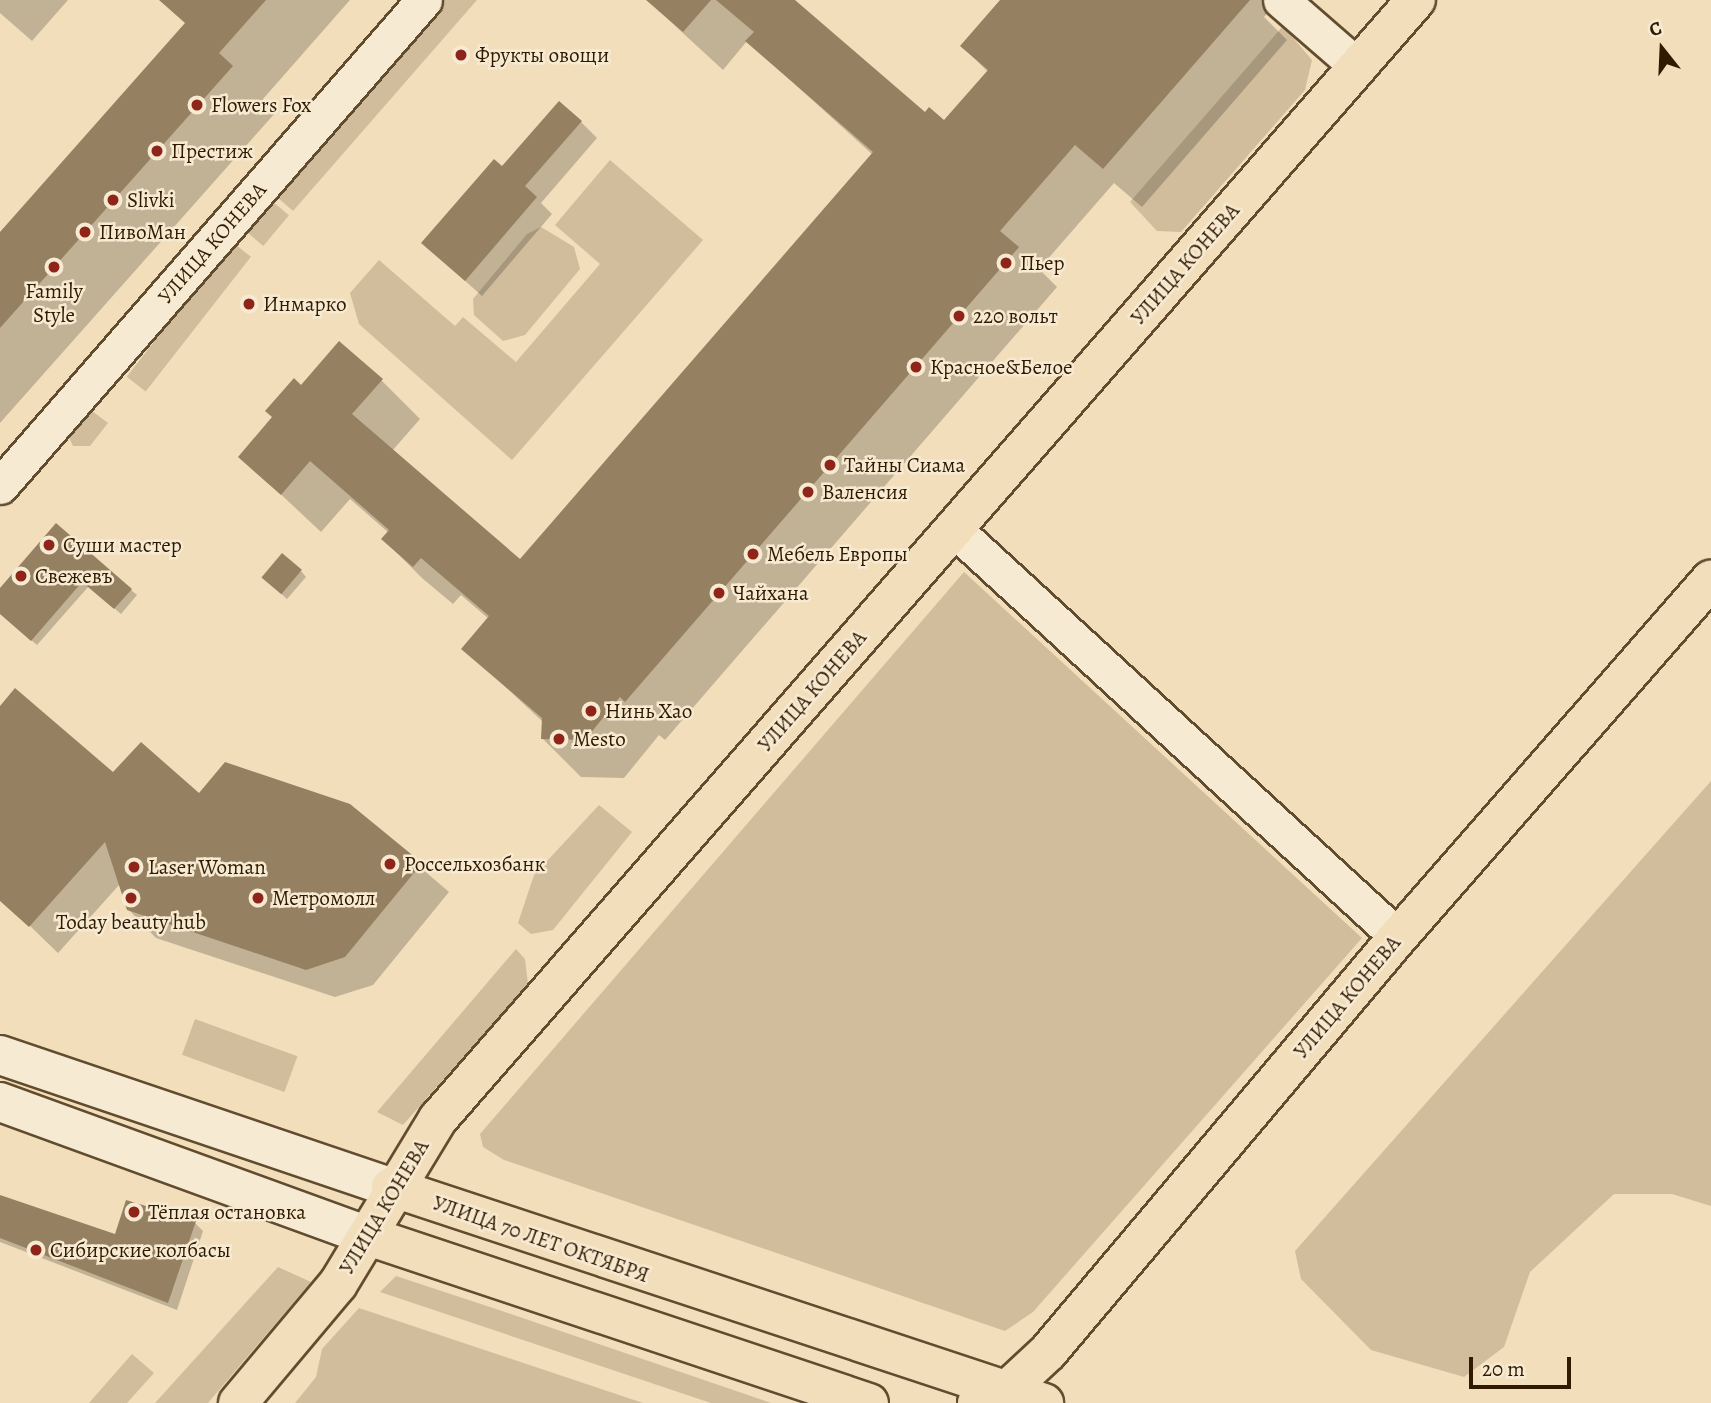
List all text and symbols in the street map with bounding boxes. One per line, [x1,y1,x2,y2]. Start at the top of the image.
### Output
north arrow [1627,14,1697,84]
text: С [1646,15,1665,43]
place label: Фрукты овощи [475,42,609,68]
marker: Фрукты овощи [453,47,469,63]
place label: Flowers Fox [211,92,311,118]
marker: Flowers Fox [189,97,205,113]
place label: Престиж [171,138,253,164]
marker: Престиж [149,143,165,159]
street label: УЛИЦА КОНЕВА [152,177,272,309]
place label: Slivki [127,187,175,213]
marker: Slivki [105,192,121,208]
street label: УЛИЦА КОНЕВА [1125,198,1245,330]
place label: ПивоМан [99,219,186,245]
marker: ПивоМан [77,224,93,240]
place label: Пьер [1020,250,1064,276]
marker: Пьер [998,255,1014,271]
marker: Family Style [46,259,62,275]
place label: Family Style [25,278,83,328]
place label: Инмарко [263,291,347,317]
marker: Инмарко [241,296,257,312]
place label: 220 вольт [973,303,1058,329]
marker: 220 вольт [951,308,967,324]
place label: Красное&Белое [930,354,1073,380]
marker: Красное&Белое [908,359,924,375]
place label: Тайны Сиама [844,452,965,478]
marker: Тайны Сиама [822,457,838,473]
place label: Валенсия [822,479,908,505]
marker: Валенсия [800,484,816,500]
place label: Суши мастер [63,532,182,558]
marker: Суши мастер [41,537,57,553]
place label: Мебель Европы [767,541,908,567]
marker: Мебель Европы [745,546,761,562]
place label: Свежевъ [35,563,112,589]
marker: Свежевъ [13,568,29,584]
place label: Чайхана [733,580,809,606]
marker: Чайхана [711,585,727,601]
street label: УЛИЦА КОНЕВА [752,625,872,757]
place label: Нинь Хао [605,698,692,724]
marker: Нинь Хао [583,703,599,719]
place label: Mesto [573,726,626,752]
marker: Mesto [551,731,567,747]
place label: Россельхозбанк [404,851,545,877]
place label: Laser Woman [148,854,266,880]
marker: Россельхозбанк [382,856,398,872]
marker: Laser Woman [126,859,142,875]
place label: Метромолл [272,885,376,911]
marker: Today beauty hub [123,890,139,906]
marker: Метромолл [250,890,266,906]
place label: Today beauty hub [56,909,206,935]
street label: УЛИЦА КОНЕВА [1288,930,1406,1064]
street label: УЛИЦА КОНЕВА [334,1135,434,1279]
street label: УЛИЦА 70 ЛЕТ ОКТЯБРЯ [429,1190,653,1288]
place label: Тёплая остановка [148,1199,306,1225]
marker: Тёплая остановка [126,1204,142,1220]
place label: Сибирские колбасы [50,1237,231,1263]
marker: Сибирские колбасы [28,1242,44,1258]
scale bar [1473,1344,1574,1388]
text: 20 m [1482,1355,1525,1383]

